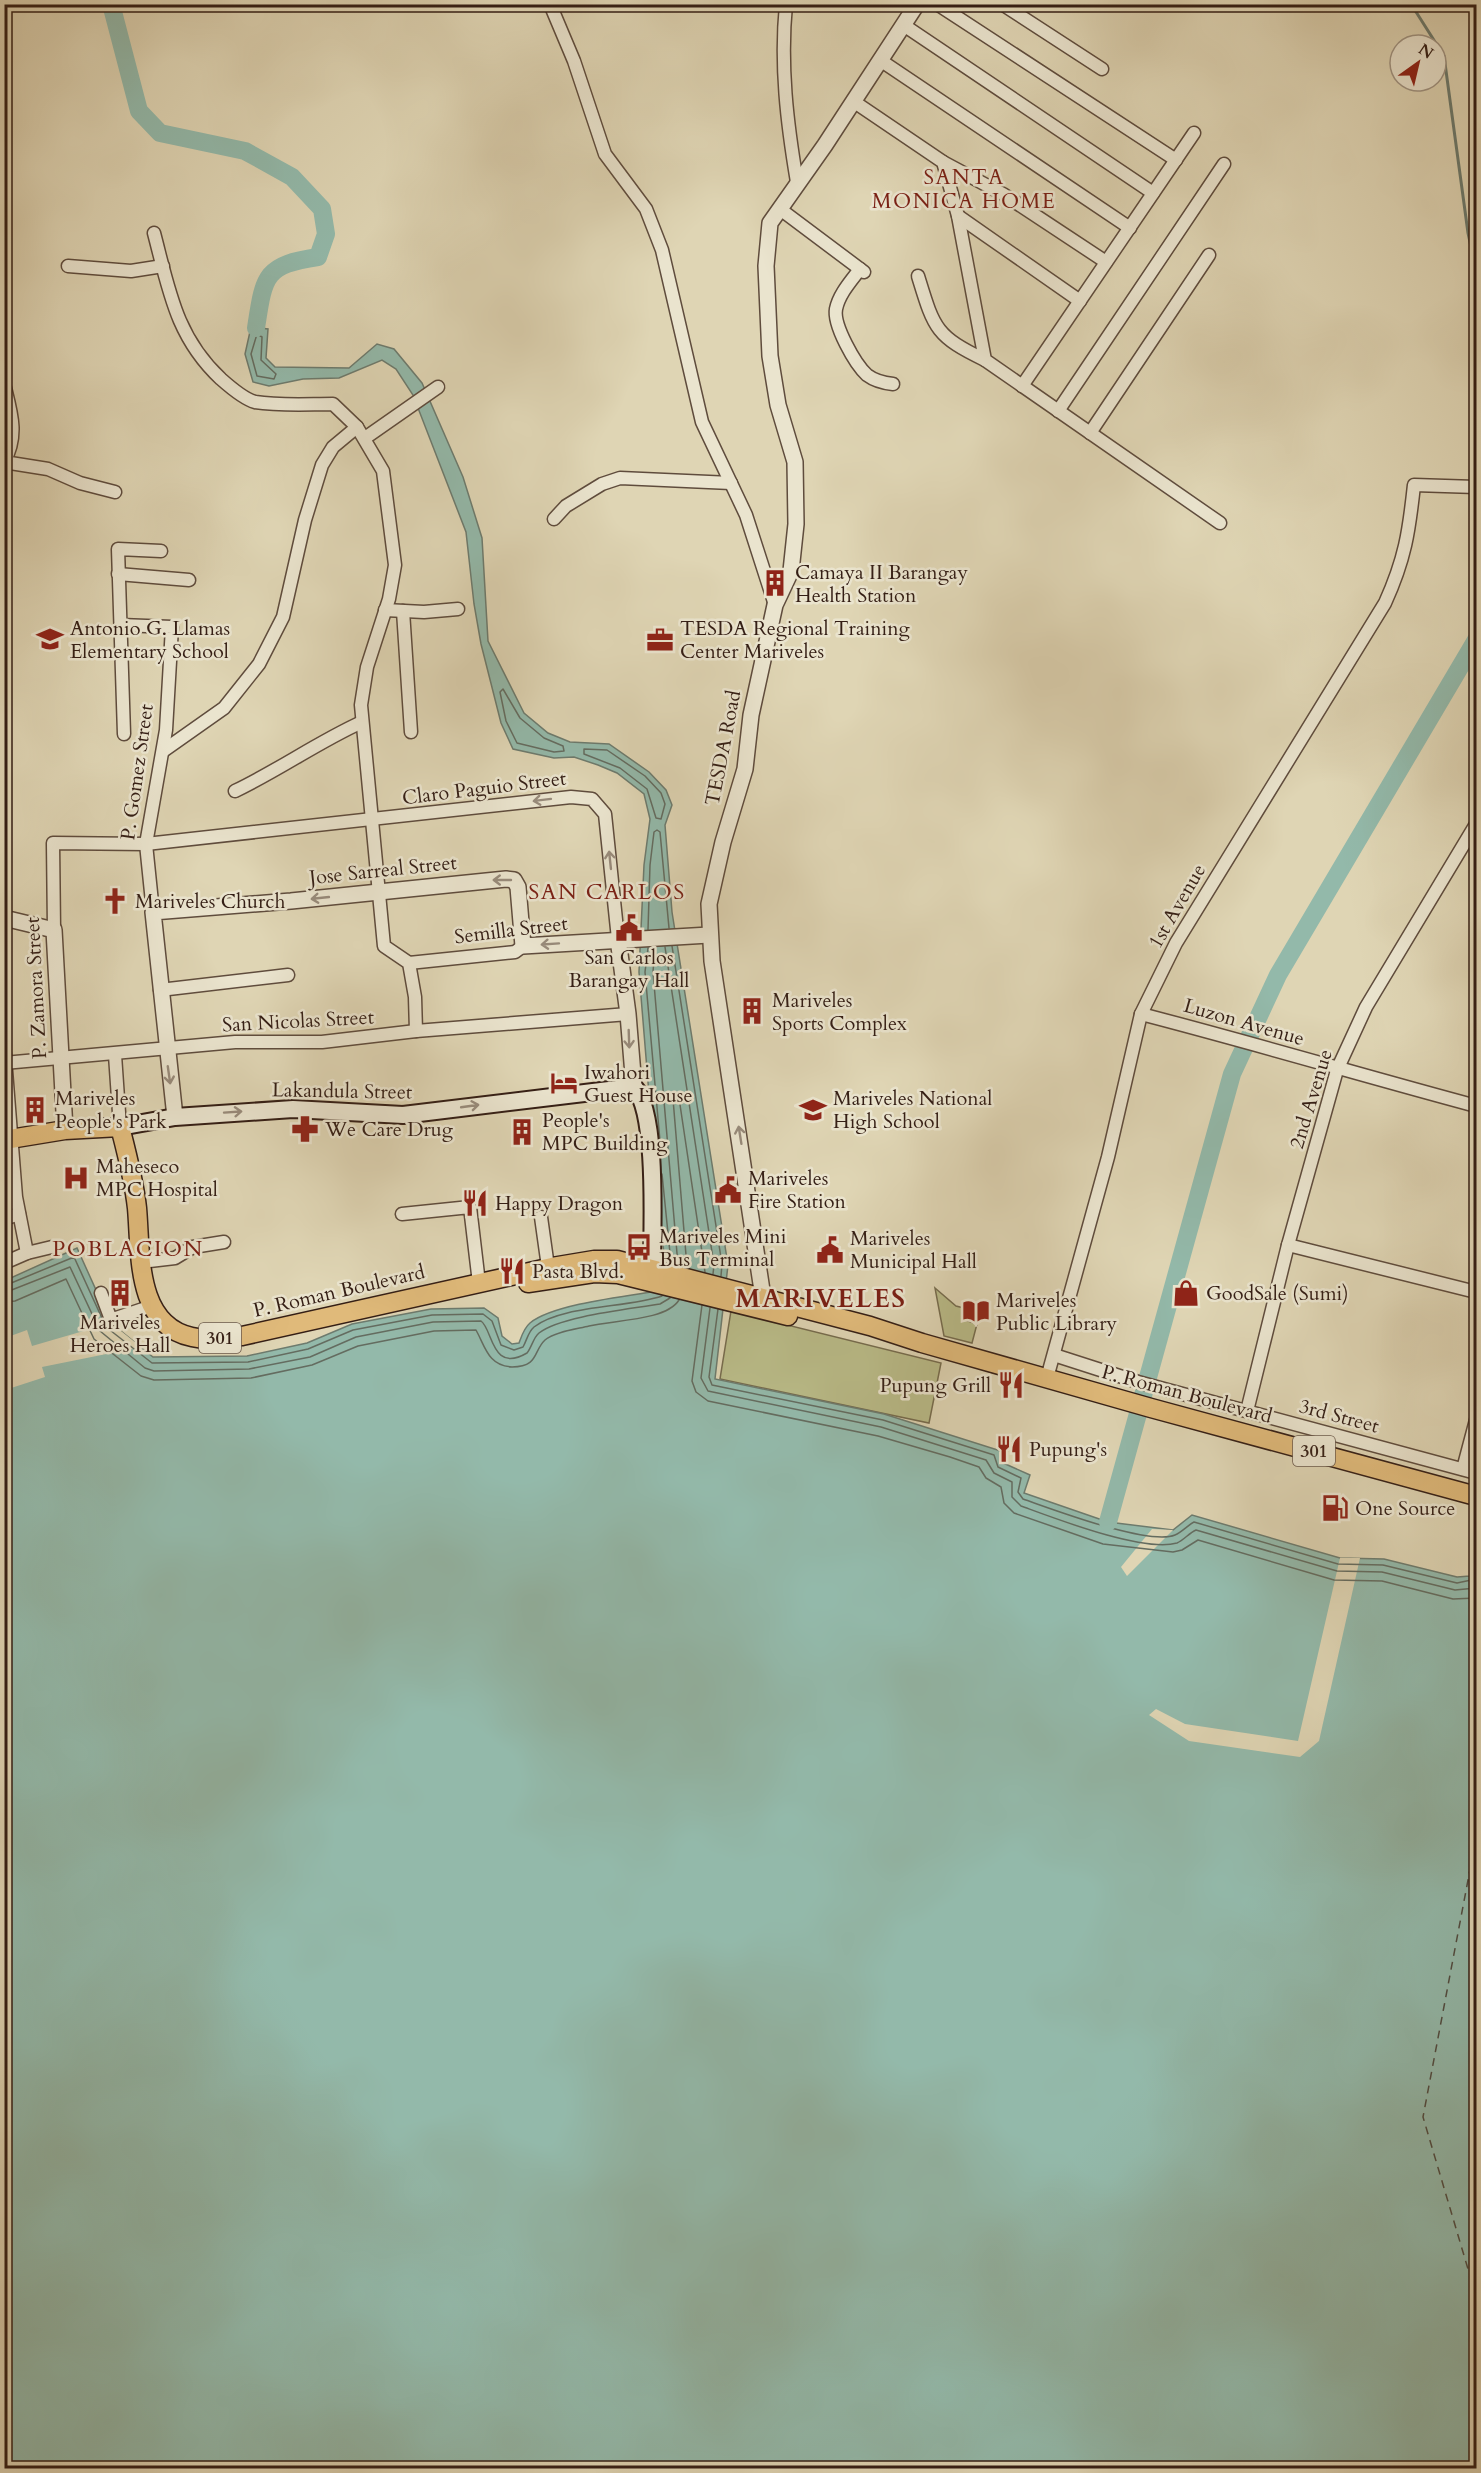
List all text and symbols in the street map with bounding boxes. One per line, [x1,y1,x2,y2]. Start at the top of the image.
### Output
north arrow [1388,33,1448,93]
text: N [1414,38,1438,64]
district label: SANTA MONICA HOME [872,163,1056,216]
place label: Camaya II Barangay Health Station [795,559,968,609]
building icon: Camaya II Barangay Health Station [760,568,790,598]
place label: Antonio G. Llamas Elementary School [70,615,230,665]
place label: TESDA Regional Training Center Mariveles [680,615,911,665]
school or university icon: Antonio G. Llamas Elementary School [35,624,65,654]
office icon: TESDA Regional Training Center Mariveles [645,625,675,655]
street label: TESDA Road [699,688,747,808]
street label: P. Gomez Street [114,701,160,842]
street label: Claro Paguio Street [400,764,568,811]
one-way arrow [532,795,552,806]
street label: Jose Sarreal Street [305,849,459,891]
one-way arrow [604,851,615,871]
street label: 1st Avenue [1142,859,1212,953]
one-way arrow [493,874,513,886]
district label: SAN CARLOS [528,877,686,907]
church icon: Mariveles Church [100,886,130,916]
place label: Mariveles Church [135,888,285,915]
one-way arrow [310,893,330,904]
street label: Semilla Street [453,910,570,950]
public building icon: San Carlos Barangay Hall [614,913,644,943]
street label: P. Zamora Street [19,916,53,1060]
one-way arrow [540,939,560,950]
place label: San Carlos Barangay Hall [569,944,689,994]
place label: Mariveles Sports Complex [772,987,907,1037]
street label: Luzon Avenue [1180,992,1308,1052]
building icon: Mariveles Sports Complex [737,996,767,1026]
street label: San Nicolas Street [221,1004,375,1038]
one-way arrow [624,1029,635,1049]
street label: 2nd Avenue [1283,1046,1339,1152]
place label: Iwahori Guest House [584,1059,693,1109]
one-way arrow [164,1064,175,1084]
hotel icon: Iwahori Guest House [549,1068,579,1098]
street label: Lakandula Street [272,1076,413,1106]
place label: Mariveles People's Park [55,1085,167,1135]
place label: Mariveles National High School [833,1085,992,1135]
building icon: Mariveles People's Park [20,1095,50,1125]
school or university icon: Mariveles National High School [798,1095,828,1125]
one-way arrow [459,1101,479,1112]
one-way arrow [223,1106,243,1117]
place label: People's MPC Building [542,1107,668,1157]
pharmacy icon: We Care Drug [290,1114,320,1144]
place label: We Care Drug [324,1116,454,1143]
building icon: People's MPC Building [507,1117,537,1147]
one-way arrow [734,1126,745,1146]
place label: Maheseco MPC Hospital [96,1153,218,1203]
hospital icon: Maheseco MPC Hospital [61,1163,91,1193]
place label: Mariveles Fire Station [748,1165,847,1215]
public building icon: Mariveles Fire Station [713,1175,743,1205]
restaurant icon: Happy Dragon [460,1188,490,1218]
place label: Happy Dragon [495,1190,624,1217]
place label: Mariveles Mini Bus Terminal [659,1223,787,1273]
place label: Mariveles Municipal Hall [850,1225,977,1275]
bus stop icon: Mariveles Mini Bus Terminal [624,1232,654,1262]
district label: POBLACION [52,1234,204,1264]
public building icon: Mariveles Municipal Hall [815,1235,845,1265]
restaurant icon: Pasta Blvd. [497,1256,527,1286]
street label: P. Roman Boulevard [250,1258,428,1324]
place label: Pasta Blvd. [532,1258,624,1285]
building icon: Mariveles Heroes Hall [105,1278,135,1308]
shop icon: GoodSale (Sumi) [1171,1278,1201,1308]
place label: GoodSale (Sumi) [1206,1280,1349,1307]
district label: MARIVELES [735,1281,907,1316]
place label: Mariveles Public Library [996,1287,1117,1337]
library icon: Mariveles Public Library [961,1296,991,1326]
place label: Mariveles Heroes Hall [70,1309,170,1359]
road number: 301 [199,1323,241,1353]
street label: P. Roman Boulevard [1099,1358,1276,1430]
restaurant icon: Pupung Grill [996,1370,1026,1400]
place label: Pupung Grill [880,1372,991,1399]
street label: 3rd Street [1296,1392,1383,1440]
restaurant icon: Pupung's [994,1434,1024,1464]
place label: Pupung's [1029,1436,1107,1463]
road number: 301 [1293,1436,1335,1466]
fuel station icon: One Source [1320,1493,1350,1523]
place label: One Source [1355,1495,1455,1522]

